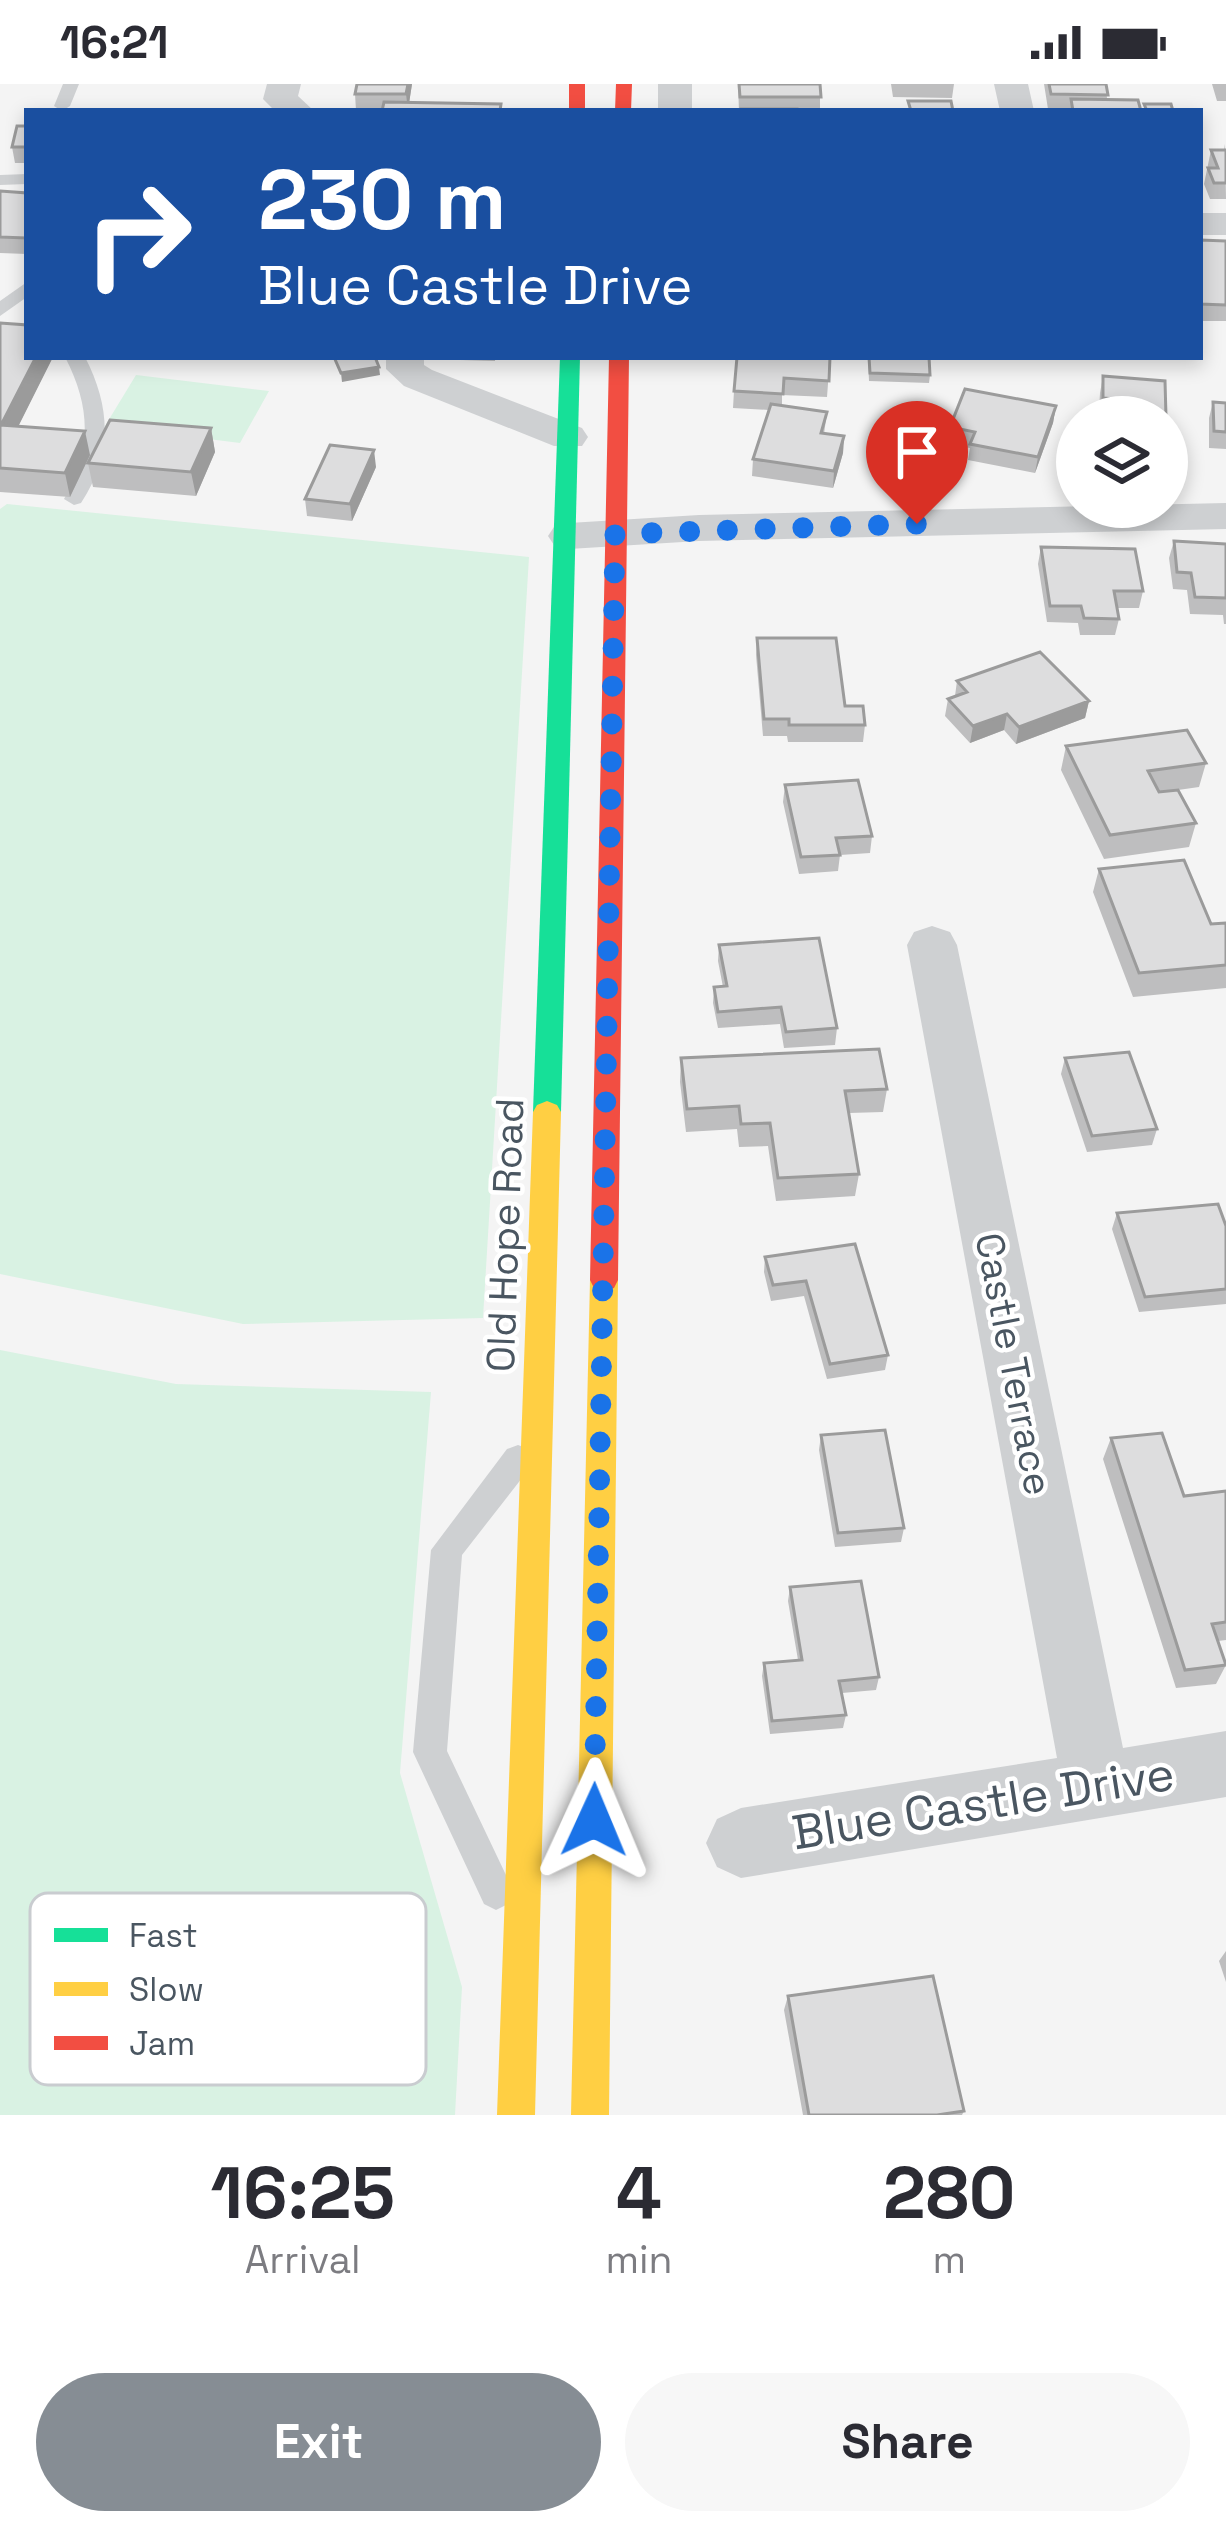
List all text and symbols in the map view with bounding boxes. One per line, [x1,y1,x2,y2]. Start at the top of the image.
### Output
text: 16:21 [60,14,169,71]
text: 230 m [258,146,506,254]
icon: right [60,156,216,312]
text: Blue Castle Drive [258,251,692,320]
map controls [1056,396,1188,528]
button: layers [1056,396,1188,528]
pin [866,401,968,524]
icon: arrive [884,419,950,485]
street label: Old Hope Road [476,1097,534,1373]
street label: Castle Terrace [965,1229,1063,1499]
street label: Blue Castle Drive [788,1743,1178,1863]
position arrow [531,1757,657,1883]
legend [30,1893,426,2085]
text: Fast [129,1915,198,1957]
text: Slow [129,1969,204,2011]
text: Jam [129,2023,195,2065]
text: 16:25 [210,2147,395,2239]
text: 4 [616,2147,662,2239]
text: 280 [883,2147,1016,2239]
text: Arrival [245,2235,361,2284]
text: min [605,2235,672,2284]
text: m [932,2235,966,2284]
button: Exit [36,2373,601,2511]
button: Share [625,2373,1190,2511]

